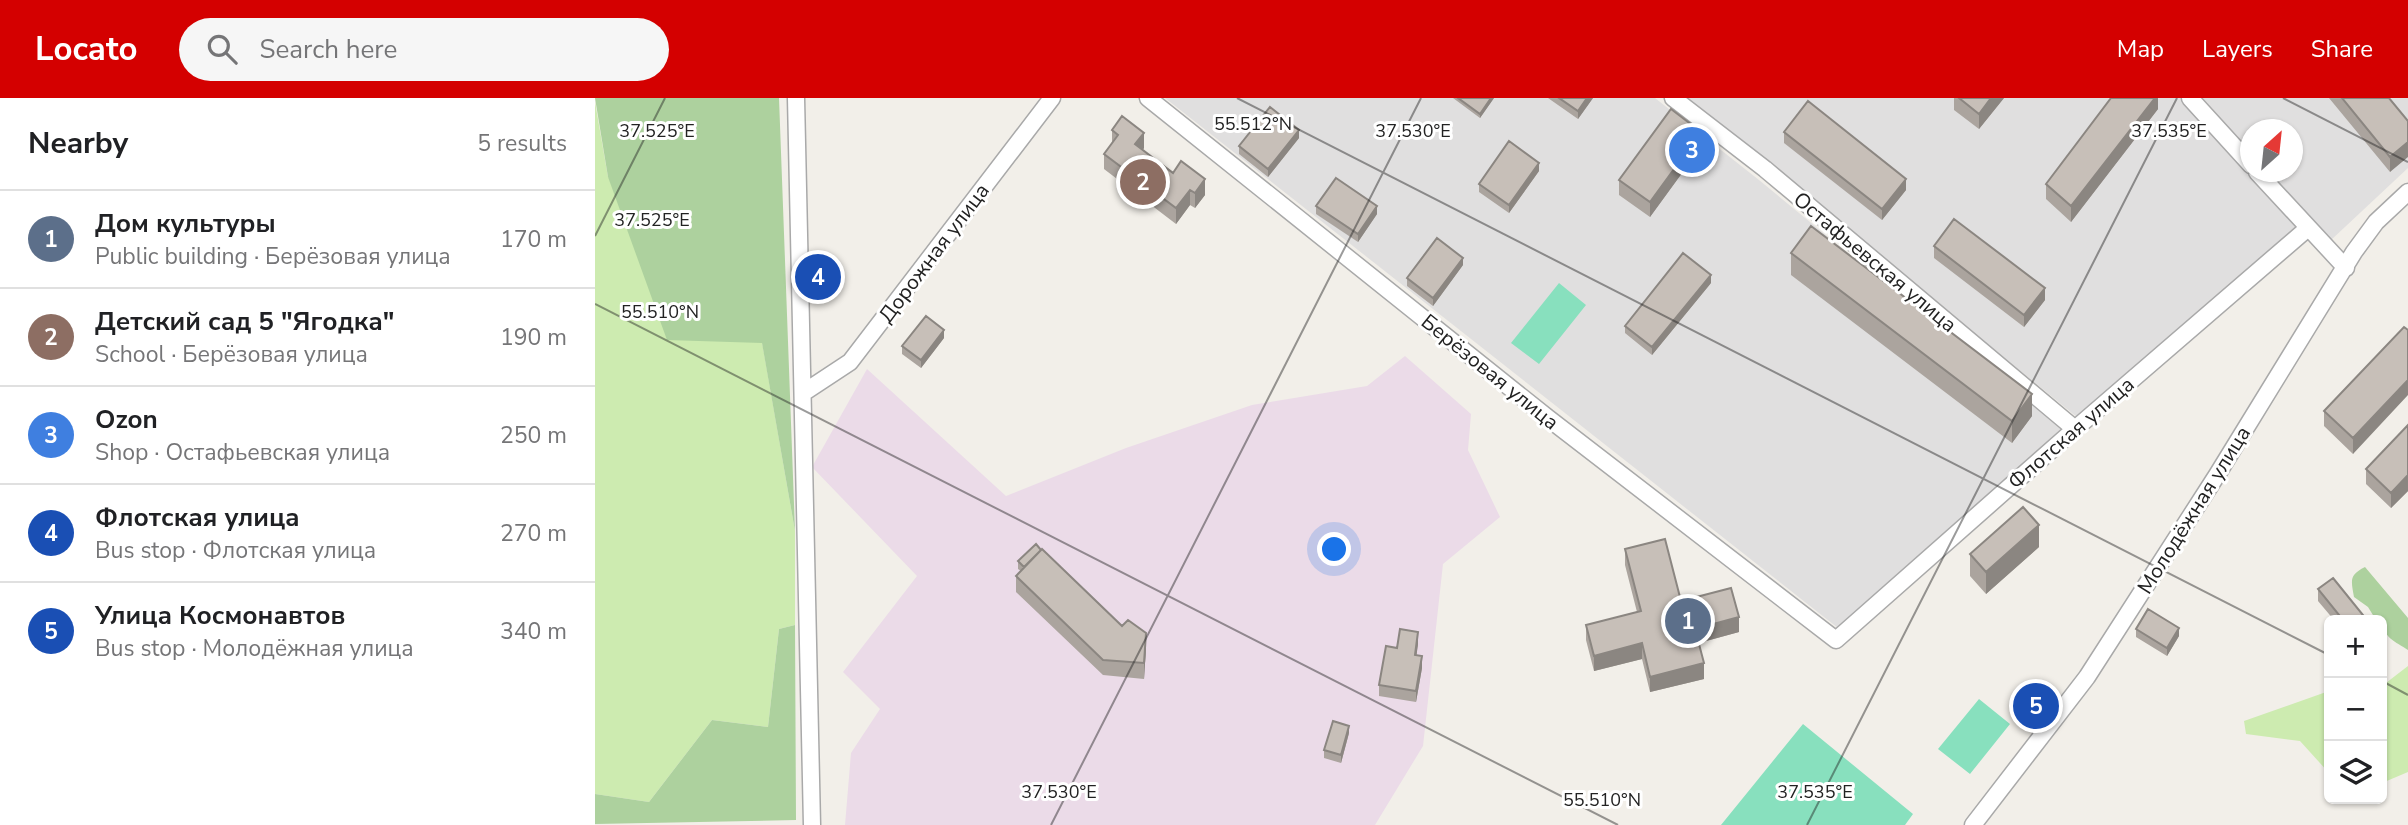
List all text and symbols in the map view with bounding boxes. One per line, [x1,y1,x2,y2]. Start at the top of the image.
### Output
search box [179,18,669,81]
text: Locato [35,27,137,72]
icon: search [203,30,241,68]
text: Search here [259,32,397,67]
text: Map [2117,33,2164,65]
text: Layers [2202,33,2273,65]
text: Share [2311,33,2373,65]
text: 55.512°N [1214,112,1292,136]
text: 37.525°E [619,119,695,143]
text: 37.530°E [1375,119,1451,143]
text: 37.535°E [2131,119,2207,143]
north arrow [2240,119,2303,182]
text: Nearby [28,123,128,164]
pin: 3 [1669,124,1715,176]
text: 5 results [477,128,567,159]
pin: 2 [1120,156,1166,208]
street label: Дорожная улица [872,177,996,329]
street label: Остафьевская улица [1787,185,1963,339]
text: Дом культуры [95,206,276,241]
text: 37.525°E [614,208,690,232]
text: 1 [44,224,58,255]
text: 170 m [500,224,567,255]
text: Public building · Берёзовая улица [95,241,451,272]
pin: 4 [795,251,841,303]
text: 55.510°N [621,300,699,324]
text: Детский сад 5 "Ягодка" [95,304,395,339]
street label: Берёзовая улица [1415,308,1565,436]
text: 2 [44,322,58,353]
text: 190 m [500,322,567,353]
text: School · Берёзовая улица [95,339,368,370]
street label: Флотская улица [2002,370,2140,496]
text: Ozon [95,402,158,437]
text: 3 [44,420,58,451]
text: 250 m [500,420,567,451]
street label: Молодёжная улица [2131,421,2257,599]
text: Shop · Остафьевская улица [95,437,390,468]
text: Флотская улица [95,500,300,535]
text: 4 [44,518,58,549]
text: 270 m [500,518,567,549]
your location [1317,532,1351,566]
text: Bus stop · Флотская улица [95,535,376,566]
pin: 1 [1665,595,1711,647]
text: Улица Космонавтов [95,598,345,633]
map controls [2324,615,2387,804]
button: + [2324,615,2387,678]
text: 5 [44,616,58,647]
text: 340 m [500,616,567,647]
text: Bus stop · Молодёжная улица [95,633,414,664]
button: − [2324,678,2387,741]
pin: 5 [2013,680,2059,732]
button: layers [2324,741,2387,804]
text: 37.530°E [1021,780,1097,804]
text: 37.535°E [1777,780,1853,804]
text: 55.510°N [1563,788,1641,812]

